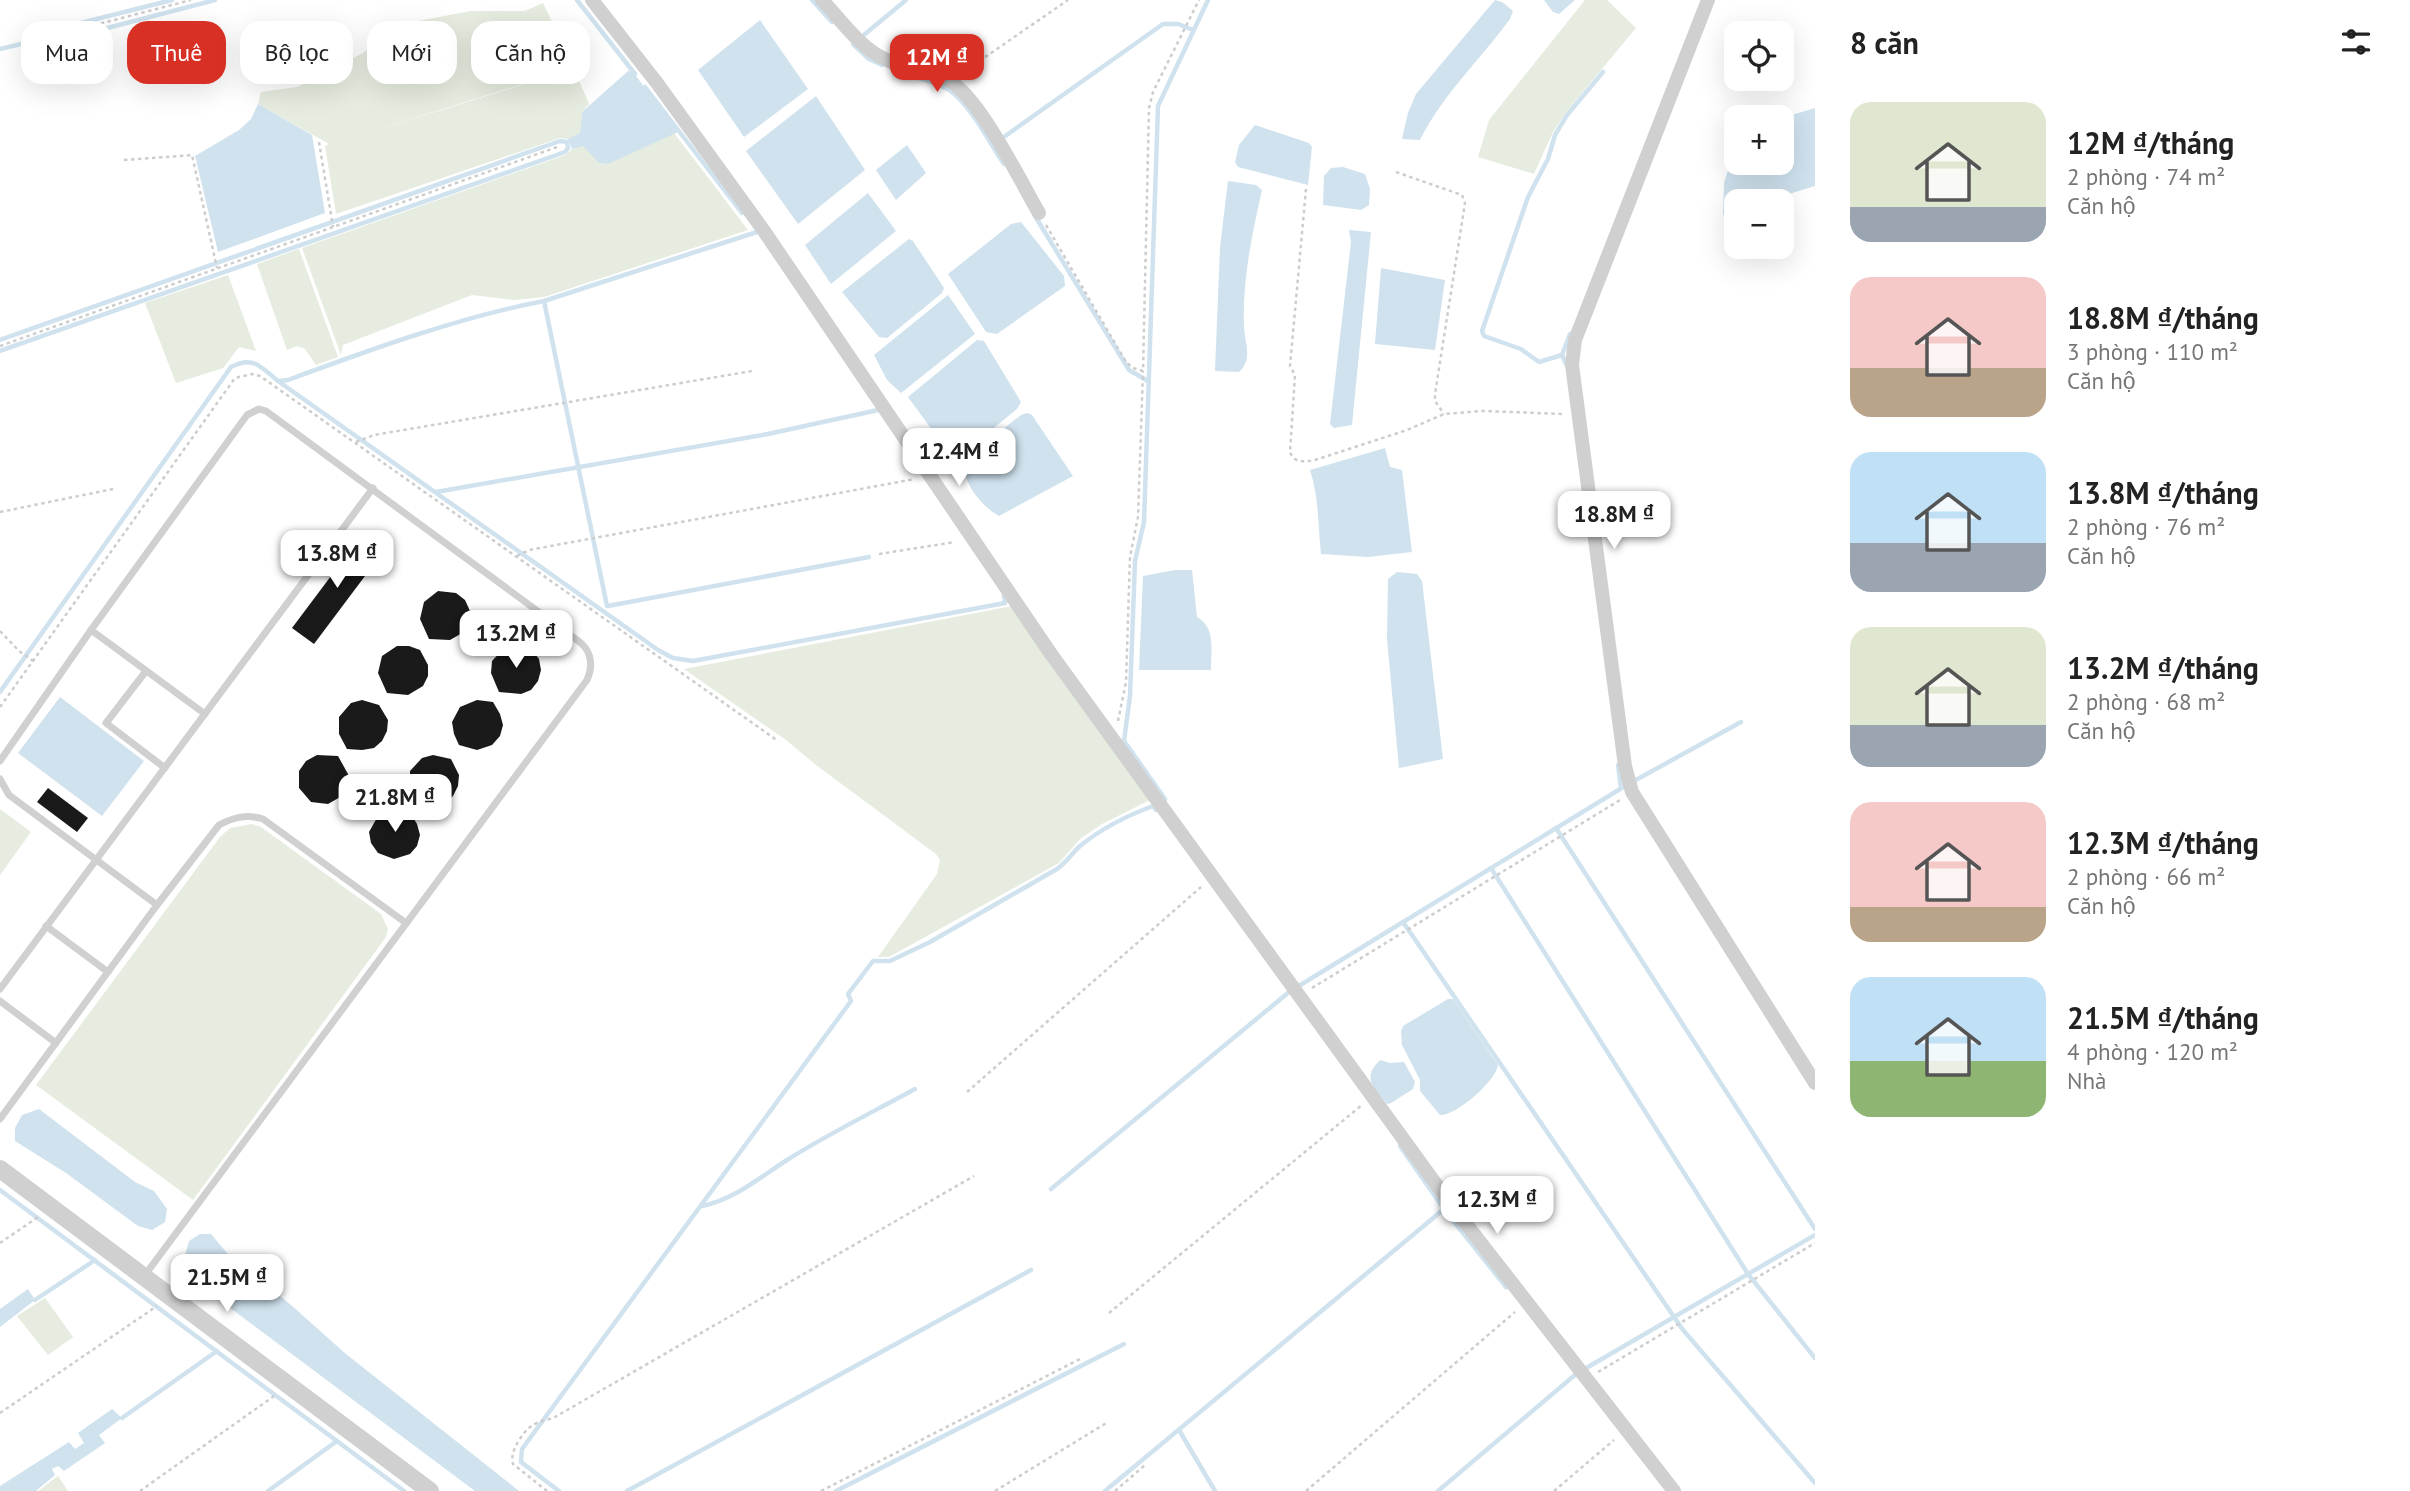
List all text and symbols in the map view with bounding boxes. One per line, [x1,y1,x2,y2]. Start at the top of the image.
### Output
chip: Mua [21,21,113,84]
chip: Thuê [127,21,226,84]
chip: Bộ lọc [240,21,353,84]
chip: Mới [367,21,457,84]
chip: Căn hộ [471,21,590,84]
map controls [1724,21,1794,259]
button: locate [1724,21,1794,91]
text: 8 căn [1850,23,1919,62]
icon: filters [2337,23,2375,61]
pin: 12M ₫ [888,34,986,94]
text: 12M ₫ [906,42,968,71]
button: + [1724,105,1794,175]
text: 12M ₫/tháng [2067,123,2234,162]
icon: home [1906,130,1990,214]
text: 2 phòng · 74 m² [2067,162,2225,191]
button: − [1724,189,1794,259]
text: Căn hộ [2067,191,2136,220]
text: 18.8M ₫/tháng [2067,298,2259,337]
icon: home [1906,305,1990,389]
text: 3 phòng · 110 m² [2067,337,2238,366]
text: Căn hộ [2067,366,2136,395]
pin: 12.4M ₫ [894,428,1024,488]
text: 12.4M ₫ [919,436,999,465]
text: 13.8M ₫/tháng [2067,473,2259,512]
icon: home [1906,480,1990,564]
pin: 18.8M ₫ [1549,491,1679,551]
text: 18.8M ₫ [1574,499,1654,528]
text: 2 phòng · 76 m² [2067,512,2225,541]
pin: 13.8M ₫ [272,530,402,590]
text: 13.8M ₫ [297,538,377,567]
text: Căn hộ [2067,541,2136,570]
pin: 13.2M ₫ [451,610,581,670]
text: 13.2M ₫ [476,618,556,647]
text: 13.2M ₫/tháng [2067,648,2259,687]
icon: home [1906,655,1990,739]
text: 2 phòng · 68 m² [2067,687,2225,716]
text: Căn hộ [2067,716,2136,745]
pin: 21.8M ₫ [330,774,460,834]
text: 21.8M ₫ [355,782,435,811]
text: 12.3M ₫/tháng [2067,823,2259,862]
icon: home [1906,830,1990,914]
text: 2 phòng · 66 m² [2067,862,2225,891]
text: Căn hộ [2067,891,2136,920]
text: 21.5M ₫/tháng [2067,998,2259,1037]
icon: home [1906,1005,1990,1089]
text: 4 phòng · 120 m² [2067,1037,2238,1066]
text: Nhà [2067,1066,2106,1095]
pin: 12.3M ₫ [1432,1176,1562,1236]
text: 12.3M ₫ [1457,1184,1537,1213]
pin: 21.5M ₫ [162,1254,292,1314]
text: 21.5M ₫ [187,1262,267,1291]

